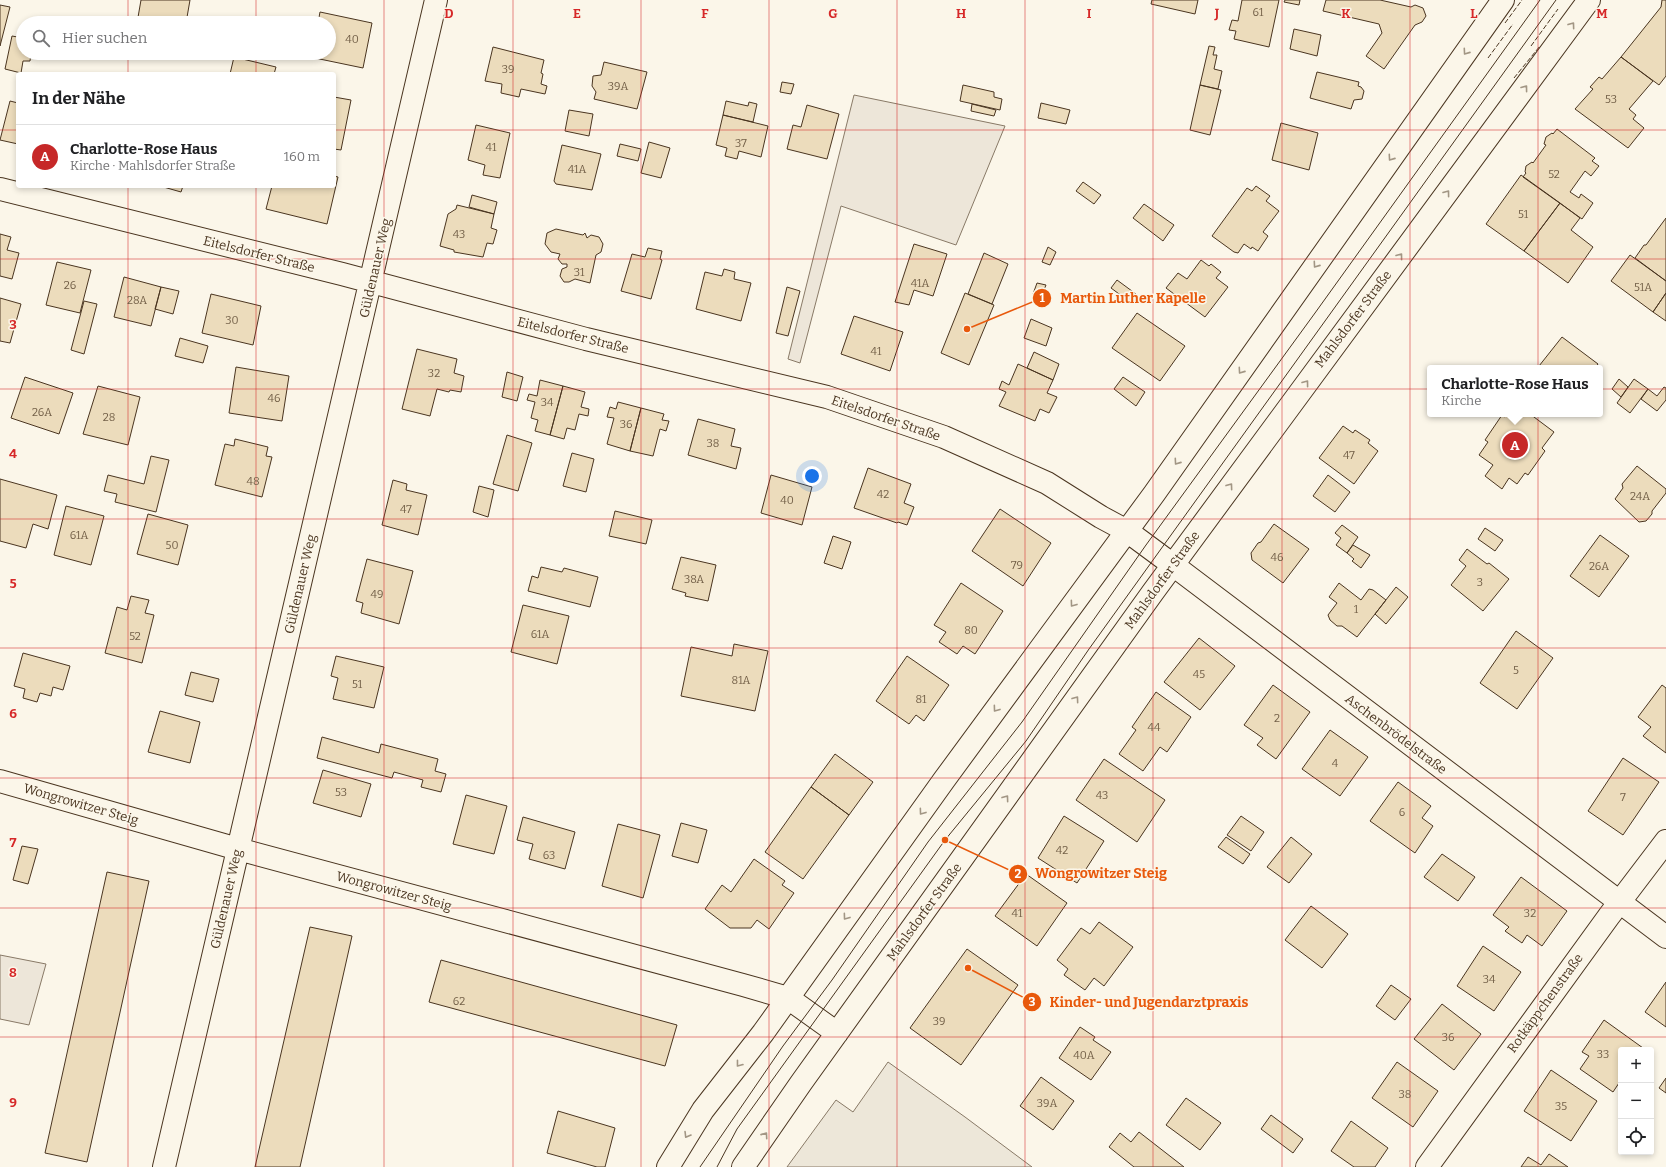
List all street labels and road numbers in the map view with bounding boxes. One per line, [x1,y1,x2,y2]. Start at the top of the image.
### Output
street label: Güldenauer Weg [356,217,394,319]
street label: Eitelsdorfer Straße [202,233,316,275]
street label: Mahlsdorfer Straße [1312,268,1394,370]
street label: Eitelsdorfer Straße [516,314,630,356]
street label: Eitelsdorfer Straße [830,392,942,444]
street label: Mahlsdorfer Straße [1121,528,1203,632]
street label: Güldenauer Weg [281,533,319,635]
street label: Aschenbrödelstraße [1342,691,1450,777]
street label: Wongrowitzer Steig [22,780,140,828]
street label: Güldenauer Weg [207,848,245,950]
street label: Mahlsdorfer Straße [883,860,965,964]
street label: Wongrowitzer Steig [335,868,453,914]
street label: Rotkäppchenstraße [1504,951,1586,1055]

